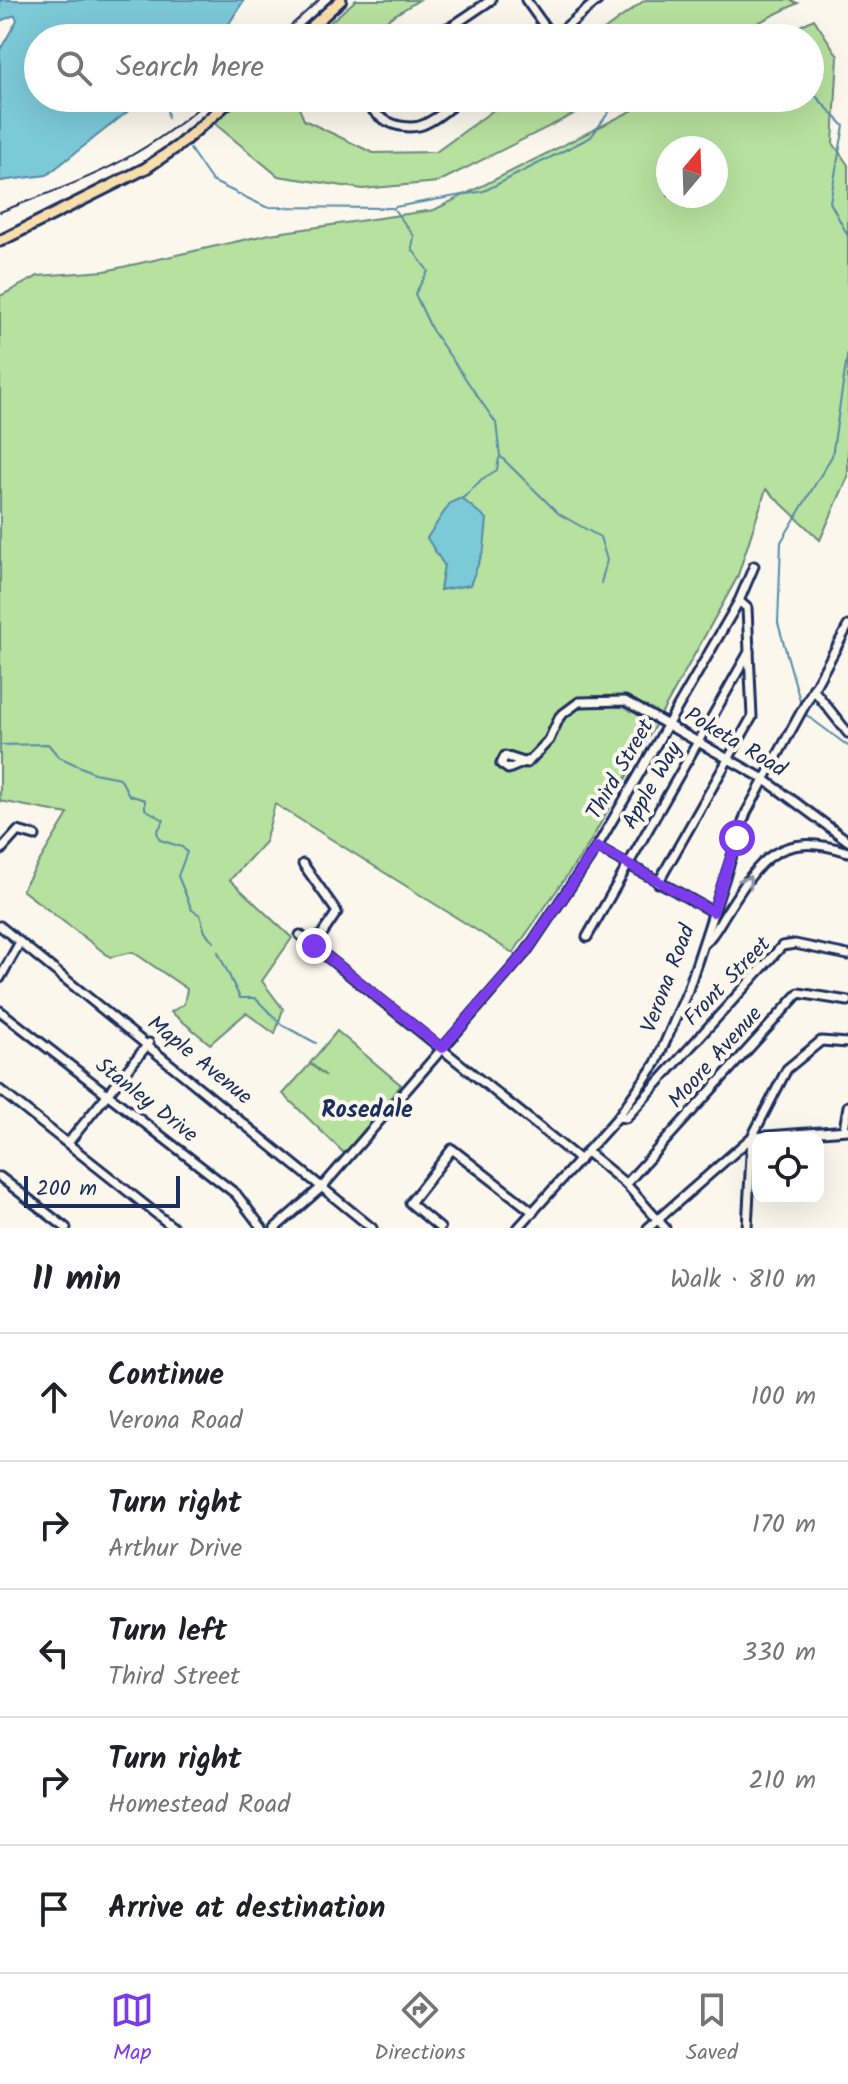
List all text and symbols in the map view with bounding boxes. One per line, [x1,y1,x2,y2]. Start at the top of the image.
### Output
search box [24,24,824,112]
text: Search here [116,44,264,92]
icon: search [52,46,96,90]
north arrow [656,136,728,208]
street label: Poketa Road [677,699,794,788]
street label: Third Street [578,712,664,827]
street label: Apple Way [614,735,693,836]
route start [719,820,755,856]
one-way arrow [737,875,752,890]
street label: Verona Road [632,919,706,1038]
route end [296,928,332,964]
street label: Front Street [676,929,780,1035]
street label: Moore Avenue [660,999,772,1117]
street label: Maple Avenue [139,1007,259,1115]
street label: Stanley Drive [87,1049,205,1153]
district label: Rosedale [321,1091,413,1130]
map controls [752,1132,824,1204]
button: locate [752,1132,824,1204]
scale bar [24,1172,180,1208]
text: 200 m [36,1172,97,1207]
text: 11 min [32,1253,121,1307]
text: Walk · 810 m [670,1259,816,1301]
text: Continue [108,1352,224,1400]
icon: ahead [32,1375,76,1419]
text: 100 m [751,1376,816,1418]
text: Verona Road [108,1400,243,1442]
text: Turn right [108,1480,241,1528]
icon: right [32,1503,76,1547]
text: 170 m [752,1504,816,1546]
text: Arthur Drive [108,1528,242,1570]
text: Turn left [108,1608,227,1656]
icon: left [32,1631,76,1675]
text: 330 m [742,1632,816,1674]
text: Third Street [108,1656,240,1698]
text: Turn right [108,1736,241,1784]
icon: right [32,1759,76,1803]
text: 210 m [749,1760,816,1802]
text: Homestead Road [108,1784,290,1826]
text: Arrive at destination [108,1885,385,1933]
icon: arrive [32,1887,76,1931]
tab: Map [110,1988,154,2071]
tab: Directions [374,1988,466,2071]
tab: Saved [686,1988,738,2071]

